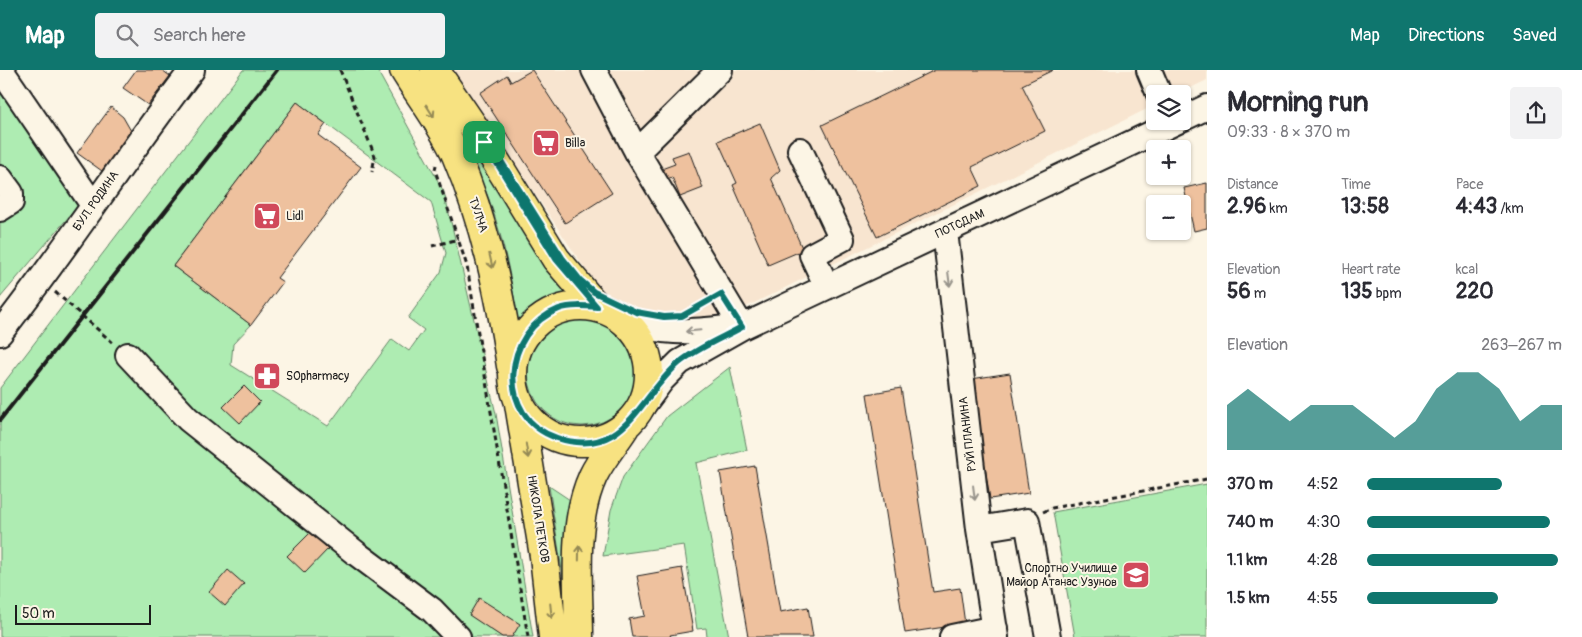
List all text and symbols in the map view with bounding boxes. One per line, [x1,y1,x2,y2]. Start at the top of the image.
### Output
search box [95,13,445,58]
text: Map [25,21,65,50]
icon: search [113,21,141,49]
text: Search here [153,23,246,47]
text: Map [1350,24,1380,47]
text: Directions [1408,24,1484,47]
text: Saved [1512,24,1557,47]
map controls [1146,85,1191,240]
button: layers [1146,85,1191,130]
text: Morning run [1227,85,1369,120]
button: share [1510,87,1562,139]
one-way arrow [425,104,435,118]
pin [463,121,505,163]
text: 09:33 · 8 × 370 m [1227,122,1350,142]
icon: arrive [470,128,498,156]
supermarket icon: Billa [531,128,561,158]
place label: Billa [565,136,586,151]
button: + [1146,140,1191,185]
street label: БУЛ. РОДИНА [70,168,122,234]
text: Distance [1227,176,1278,193]
text: Time [1341,176,1371,193]
text: Pace [1456,176,1483,193]
text: 2.96 [1227,193,1266,220]
text: 13:58 [1341,193,1389,220]
text: 4:43 [1456,193,1497,220]
button: − [1146,195,1191,240]
street label: ТУЛЧА [465,196,491,235]
text: km [1266,200,1288,217]
text: /km [1497,200,1524,217]
supermarket icon: Lidl [252,201,282,231]
street label: ПОТСДАМ [933,206,987,242]
place label: Lidl [286,209,304,224]
one-way arrow [487,252,496,268]
text: Elevation [1227,261,1280,278]
text: Heart rate [1341,261,1400,278]
text: kcal [1456,261,1478,278]
one-way arrow [944,271,954,287]
text: 56 [1227,278,1251,305]
text: 135 [1341,278,1373,305]
text: 220 [1456,278,1493,305]
text: m [1251,285,1266,302]
text: bpm [1373,285,1402,302]
one-way arrow [685,326,701,336]
text: Elevation [1227,335,1288,355]
text: 263–267 m [1481,335,1562,355]
pharmacy icon: SOpharmacy [252,361,282,391]
place label: SOpharmacy [286,369,349,384]
street label: РУЙ ПЛАНИНА [956,395,980,472]
one-way arrow [522,442,532,458]
street label: НИКОЛА ПЕТКОВ [524,474,552,564]
text: 370 m [1227,474,1273,494]
text: 4:52 [1307,474,1338,494]
one-way arrow [969,485,979,501]
text: 740 m [1227,512,1273,532]
text: 4:30 [1307,512,1340,532]
one-way arrow [574,546,584,562]
text: 1.1 km [1227,550,1267,570]
text: 4:28 [1307,550,1338,570]
school or university icon: Спортно Училище Майор Атанас Узунов [1121,560,1151,590]
place label: Спортно Училище Майор Атанас Узунов [1006,561,1117,590]
text: 1.5 km [1227,588,1270,608]
text: 4:55 [1307,588,1338,608]
scale bar [15,602,151,625]
one-way arrow [546,603,555,619]
text: 50 m [22,605,55,622]

